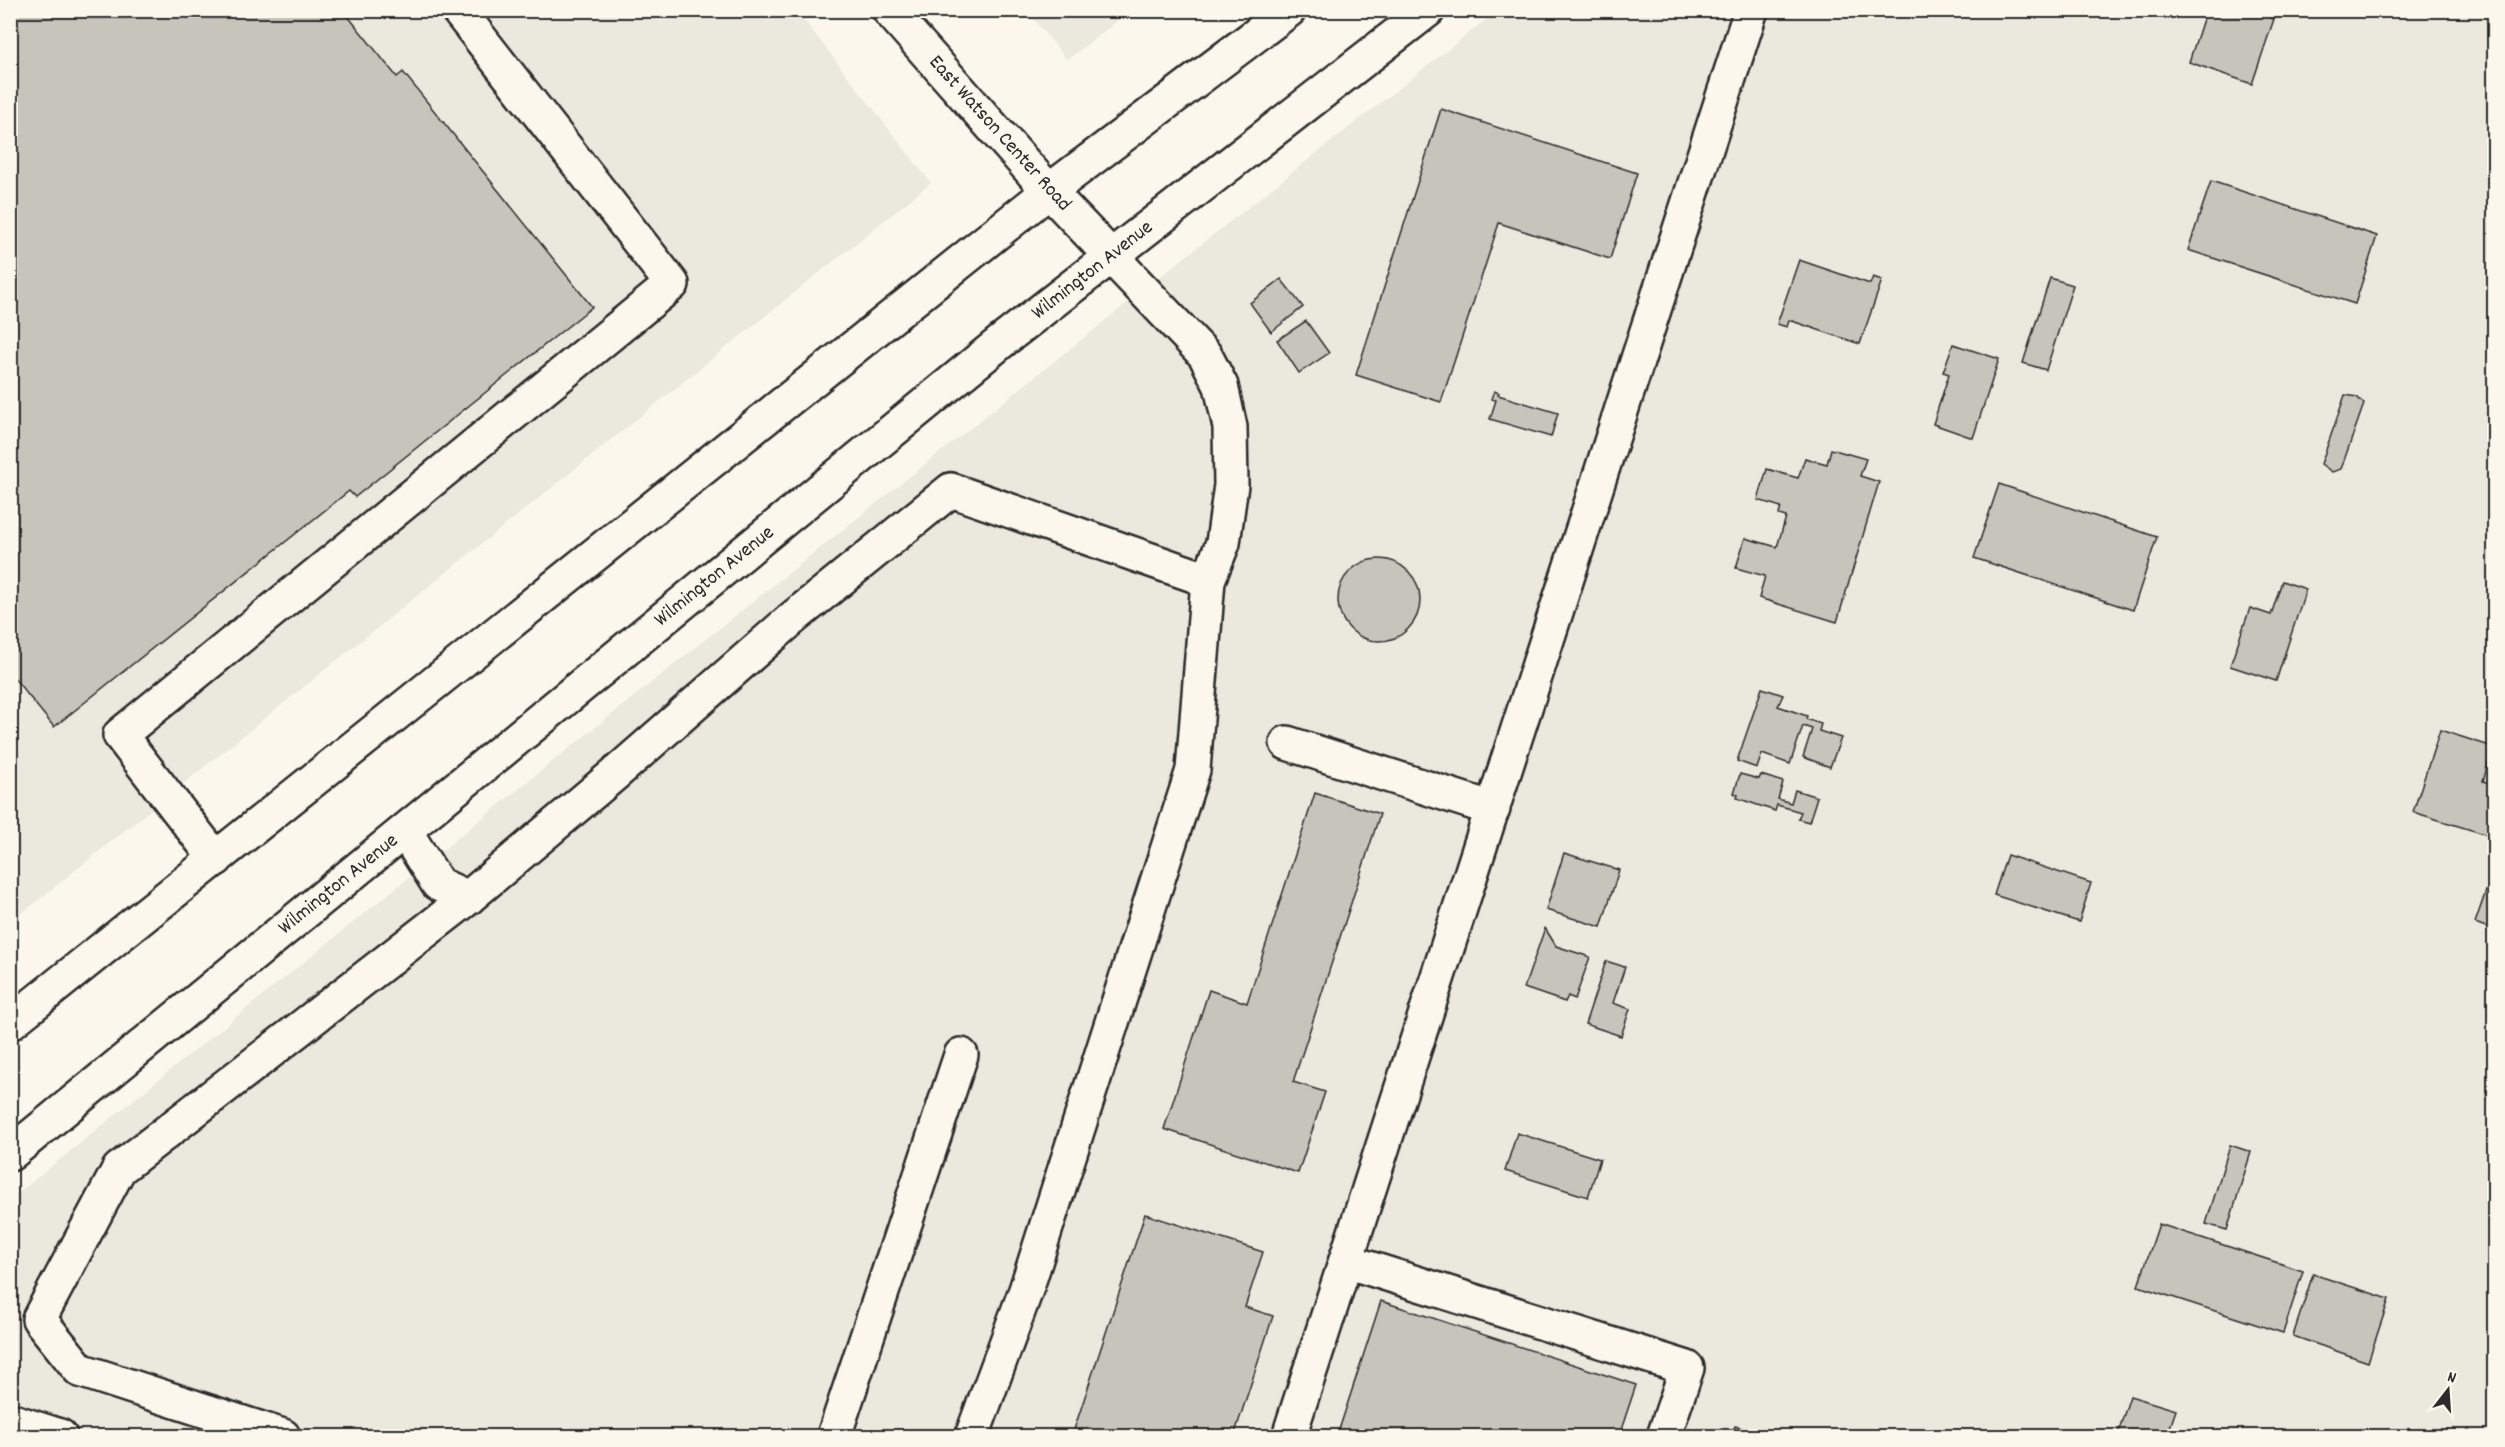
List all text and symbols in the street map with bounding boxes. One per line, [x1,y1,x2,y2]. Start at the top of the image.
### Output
street label: East Watson Center Road [921,49,1077,219]
street label: Wilmington Avenue [1026,214,1160,328]
street label: Wilmington Avenue [648,519,782,635]
street label: Wilmington Avenue [272,827,406,943]
north arrow [2418,1360,2478,1420]
text: N [2445,1366,2459,1390]

